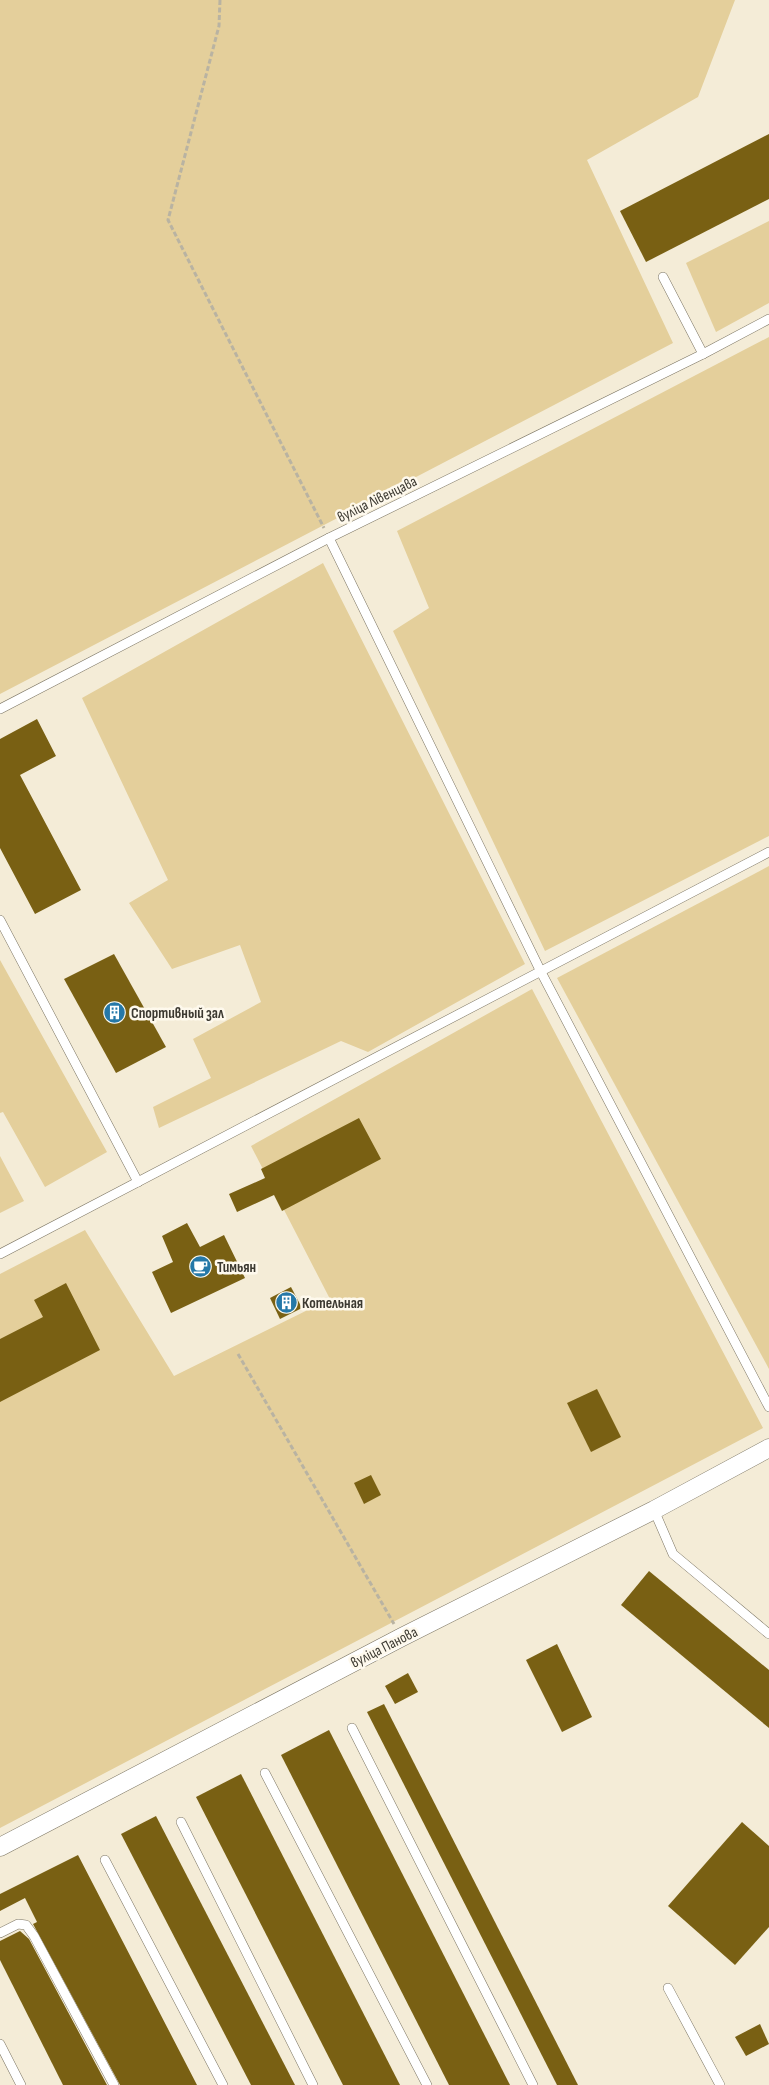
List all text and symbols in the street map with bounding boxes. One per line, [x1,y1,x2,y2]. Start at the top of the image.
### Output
street label: вуліца Лівенцава [334,472,420,527]
building icon: Спортивный зал [103,1001,127,1025]
place label: Спортивный зал [131,1004,224,1023]
cafe icon: Тимьян [189,1255,213,1279]
place label: Тимьян [217,1258,256,1277]
building icon: Котельная [274,1291,298,1315]
place label: Котельная [302,1294,363,1313]
street label: вуліца Панова [348,1622,421,1672]

